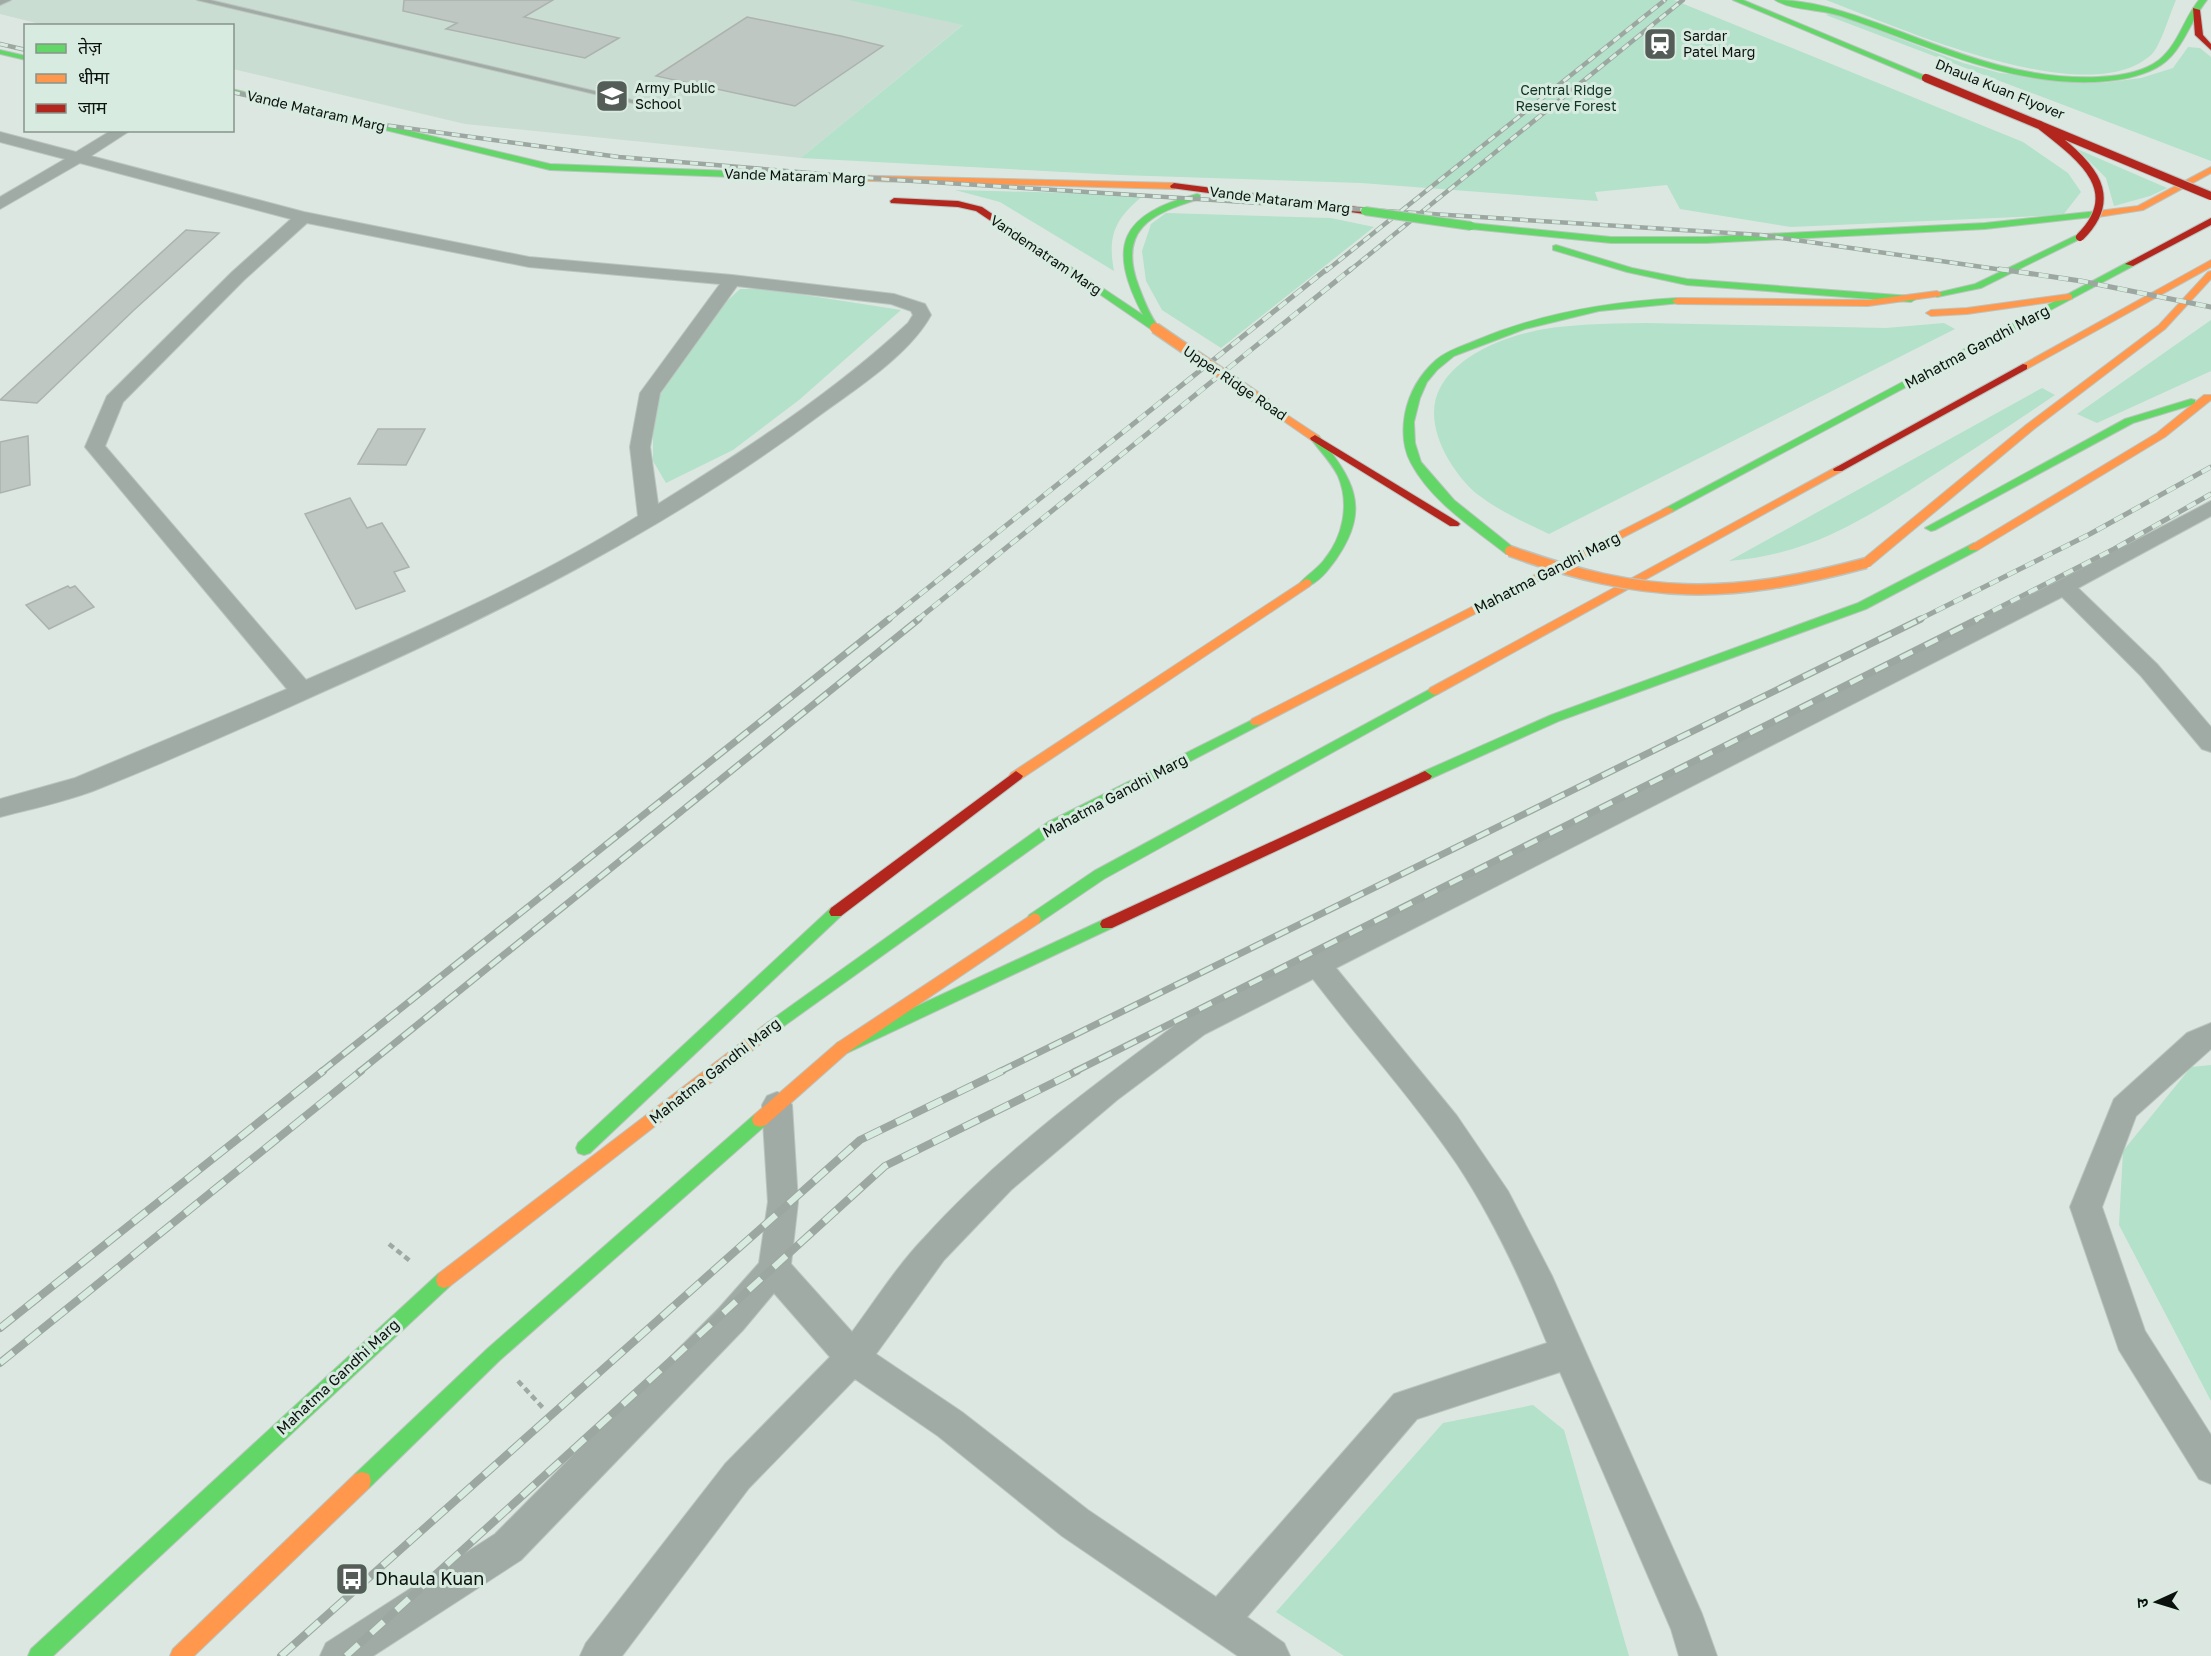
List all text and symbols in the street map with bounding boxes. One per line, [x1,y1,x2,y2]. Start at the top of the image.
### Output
legend [24,24,234,132]
station icon: Sardar Patel Marg [1642,26,1678,62]
place label: Sardar Patel Marg [1683,27,1755,60]
text: तेज़ [78,36,102,58]
street label: Dhaula Kuan Flyover [1933,55,2068,122]
text: धीमा [78,66,109,88]
school or university icon: Army Public School [594,78,630,114]
place label: Army Public School [635,79,716,112]
park label: Central Ridge Reserve Forest [1515,81,1617,114]
street label: Vande Mataram Marg [245,86,387,135]
text: जाम [78,96,108,118]
street label: Vande Mataram Marg [724,165,866,186]
street label: Vande Mataram Marg [1209,182,1351,217]
street label: Vandematram Marg [987,211,1105,298]
street label: Mahatma Gandhi Marg [1901,300,2052,392]
street label: Upper Ridge Road [1180,342,1290,423]
street label: Mahatma Gandhi Marg [1471,527,1622,617]
street label: Mahatma Gandhi Marg [1039,749,1190,841]
street label: Mahatma Gandhi Marg [645,1013,783,1127]
street label: Mahatma Gandhi Marg [272,1315,402,1438]
bus stop icon: Dhaula Kuan [334,1561,370,1597]
place label: Dhaula Kuan [375,1567,484,1589]
north arrow [2127,1572,2187,1632]
text: उ [2132,1597,2152,1608]

